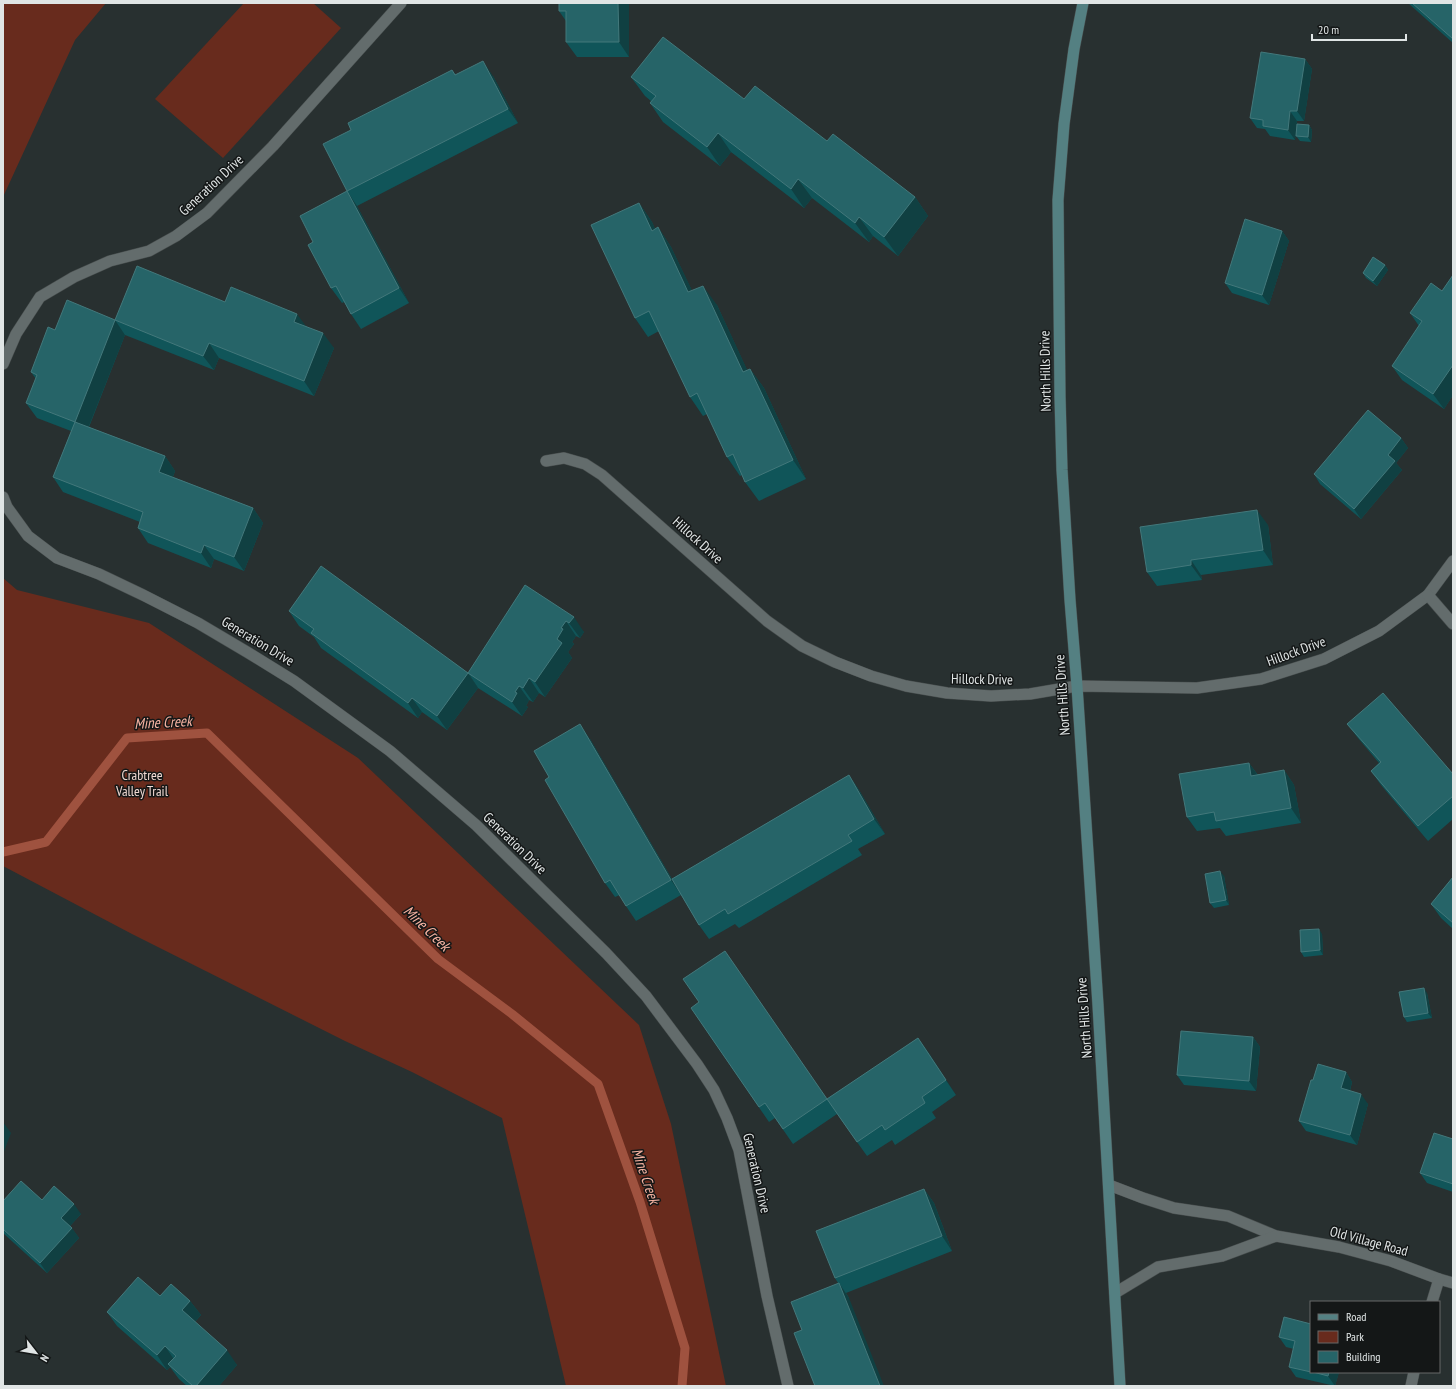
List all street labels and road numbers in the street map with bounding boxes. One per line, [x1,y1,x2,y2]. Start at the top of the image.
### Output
street label: Generation Drive [175,150,247,219]
street label: North Hills Drive [1035,330,1055,412]
street label: Hillock Drive [669,513,727,567]
street label: Generation Drive [218,612,298,670]
street label: Hillock Drive [1264,632,1328,670]
street label: North Hills Drive [1050,654,1074,736]
street label: Hillock Drive [951,669,1013,689]
street label: Generation Drive [479,808,551,878]
street label: North Hills Drive [1072,977,1096,1059]
street label: Generation Drive [739,1131,775,1215]
street label: Old Village Road [1328,1222,1410,1260]

